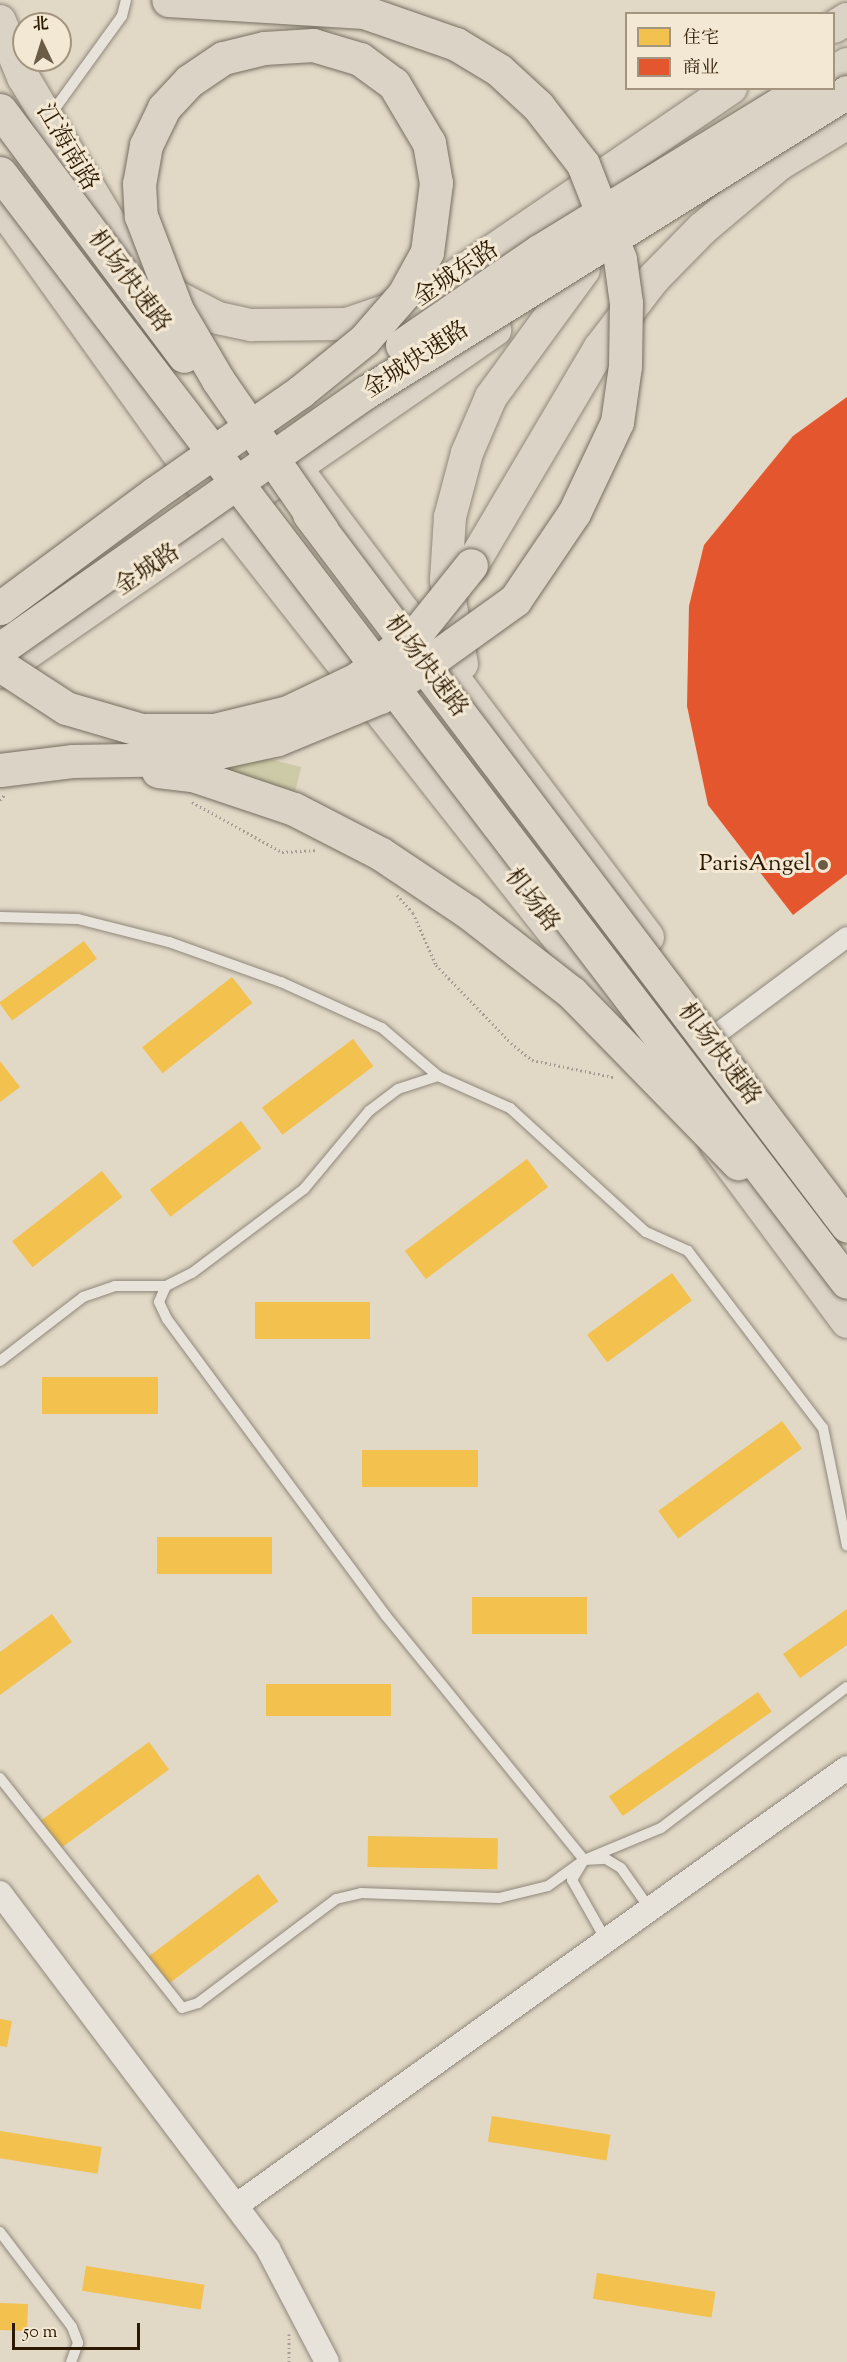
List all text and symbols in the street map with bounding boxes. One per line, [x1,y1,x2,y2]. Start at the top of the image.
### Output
north arrow [12,12,72,72]
legend [625,12,835,90]
text: 北 [32,14,50,38]
text: 住宅 [683,26,719,52]
text: 商业 [683,56,719,82]
street label: 江海南路 [29,99,103,197]
street label: 机场快速路 [80,225,176,339]
street label: 金城东路 [409,236,505,314]
street label: 金城快速路 [359,316,475,406]
street label: 金城路 [110,539,186,603]
street label: 机场快速路 [377,610,473,724]
place label: ParisAngel [699,851,811,879]
marker: ParisAngel [816,858,830,872]
street label: 机场路 [497,864,565,938]
street label: 机场快速路 [670,998,766,1112]
scale bar [15,2311,142,2349]
text: 50 m [23,2320,57,2346]

